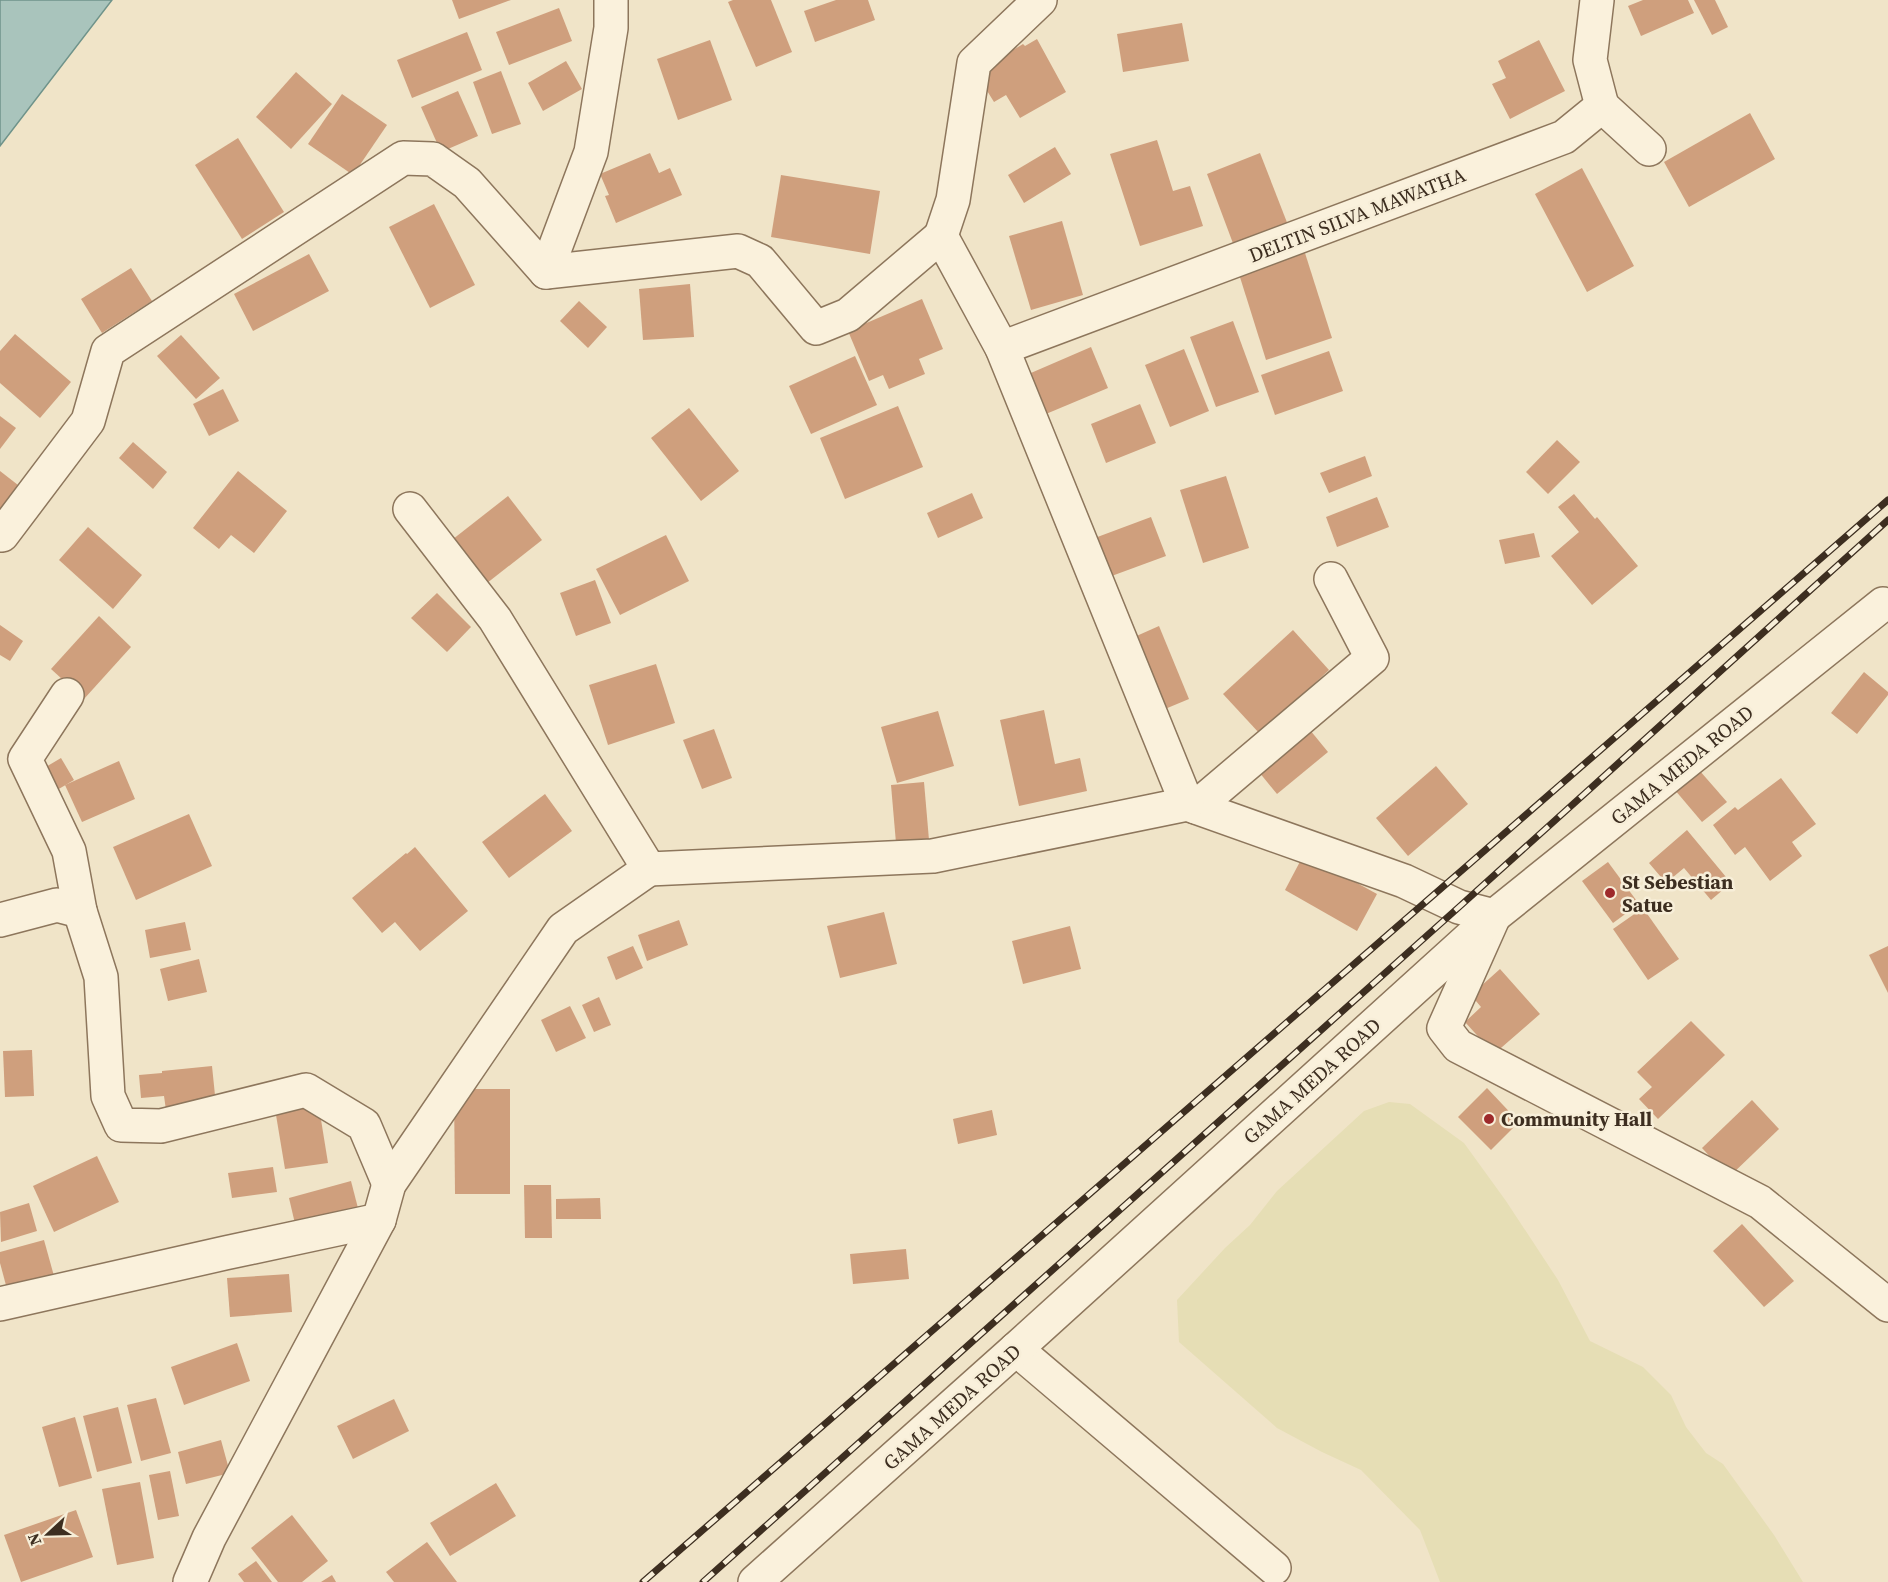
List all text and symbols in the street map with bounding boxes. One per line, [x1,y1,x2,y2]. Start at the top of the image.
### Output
street label: DELTIN SILVA MAWATHA [1244,160,1470,269]
street label: GAMA MEDA ROAD [1605,698,1759,832]
place label: St Sebestian Satue [1622,868,1733,919]
marker: St Sebestian Satue [1603,886,1617,900]
street label: GAMA MEDA ROAD [1237,1011,1387,1151]
place label: Community Hall [1501,1105,1652,1133]
marker: Community Hall [1482,1112,1496,1126]
street label: GAMA MEDA ROAD [877,1337,1027,1477]
north arrow [18,1504,78,1564]
text: N [22,1530,46,1549]

